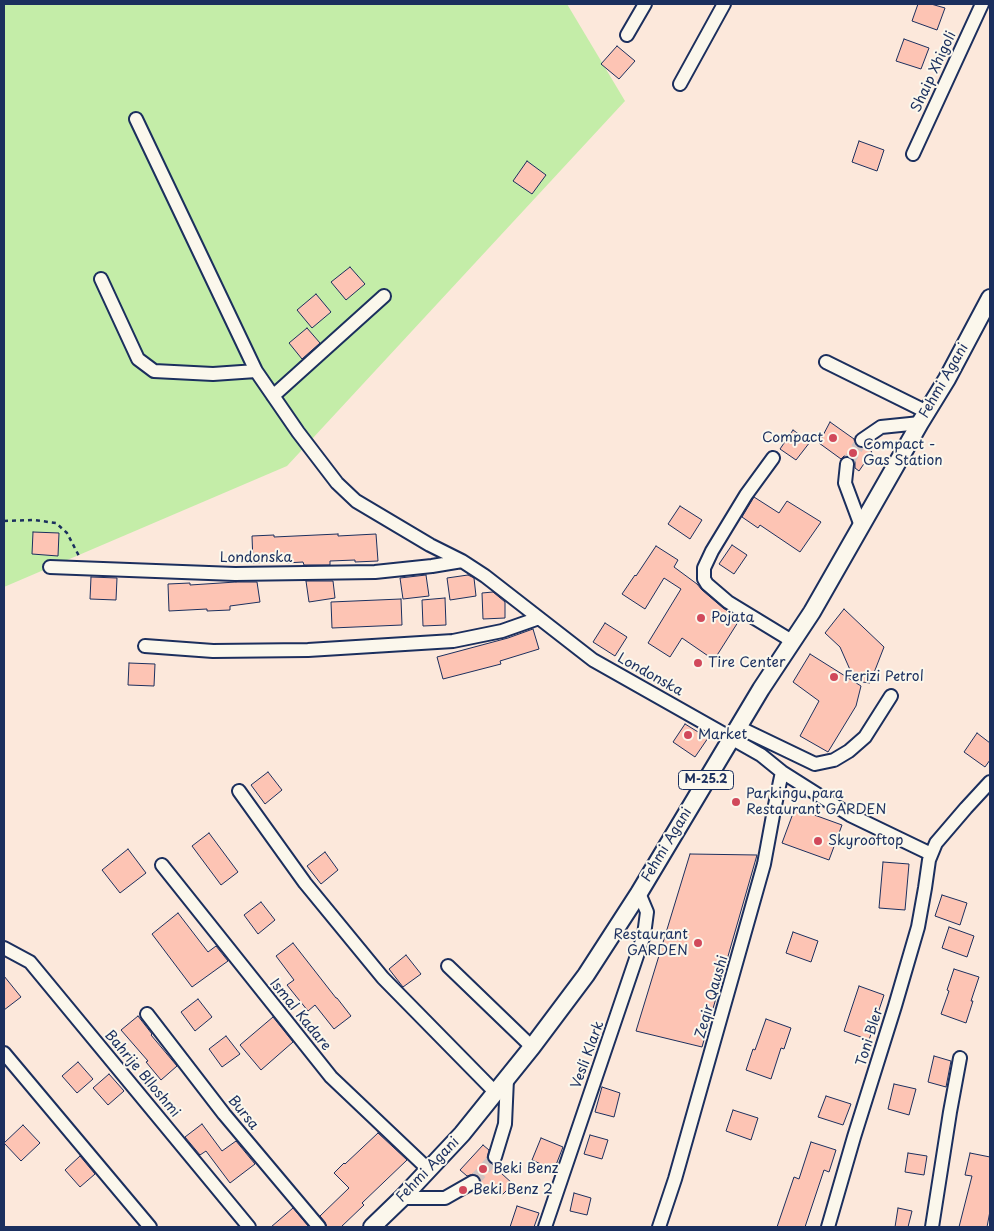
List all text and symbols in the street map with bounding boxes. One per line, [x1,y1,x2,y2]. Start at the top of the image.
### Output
street label: Shaip Xhigoli [908,29,960,115]
street label: Fehmi Agani [916,341,972,421]
place label: Compact [762,430,823,446]
marker: Compact [827,432,839,444]
place label: Compact - Gas Station [863,437,943,470]
marker: Compact - Gas Station [847,447,859,459]
street label: Londonska [220,550,292,566]
place label: Pojata [711,610,754,626]
marker: Pojata [695,612,707,624]
street label: Londonska [614,650,686,700]
place label: Tire Center [708,655,786,671]
marker: Tire Center [692,657,704,669]
place label: Ferizi Petrol [844,669,924,685]
marker: Ferizi Petrol [828,671,840,683]
place label: Market [698,727,747,743]
marker: Market [682,729,694,741]
road number: M-25.2 [678,770,734,790]
place label: Parkingu para Restaurant GARDEN [746,786,886,819]
marker: Parkingu para Restaurant GARDEN [730,796,742,808]
street label: Fehmi Agani [638,805,696,885]
place label: Skyrooftop [828,833,903,849]
marker: Skyrooftop [812,835,824,847]
place label: Restaurant GARDEN [613,927,688,960]
marker: Restaurant GARDEN [692,937,704,949]
street label: Zeqir Qaushi [692,954,732,1040]
street label: Ismal Kadare [266,976,334,1054]
street label: Toni Bler [853,1006,887,1068]
street label: Vesli Klark [568,1019,608,1091]
street label: Bahrije Blloshmi [101,1027,183,1121]
street label: Bursa [224,1092,262,1134]
street label: Fehmi Agani [393,1134,463,1206]
place label: Beki Benz [493,1161,558,1177]
marker: Beki Benz [477,1163,489,1175]
place label: Beki Benz 2 [473,1182,553,1198]
marker: Beki Benz 2 [457,1184,469,1196]

